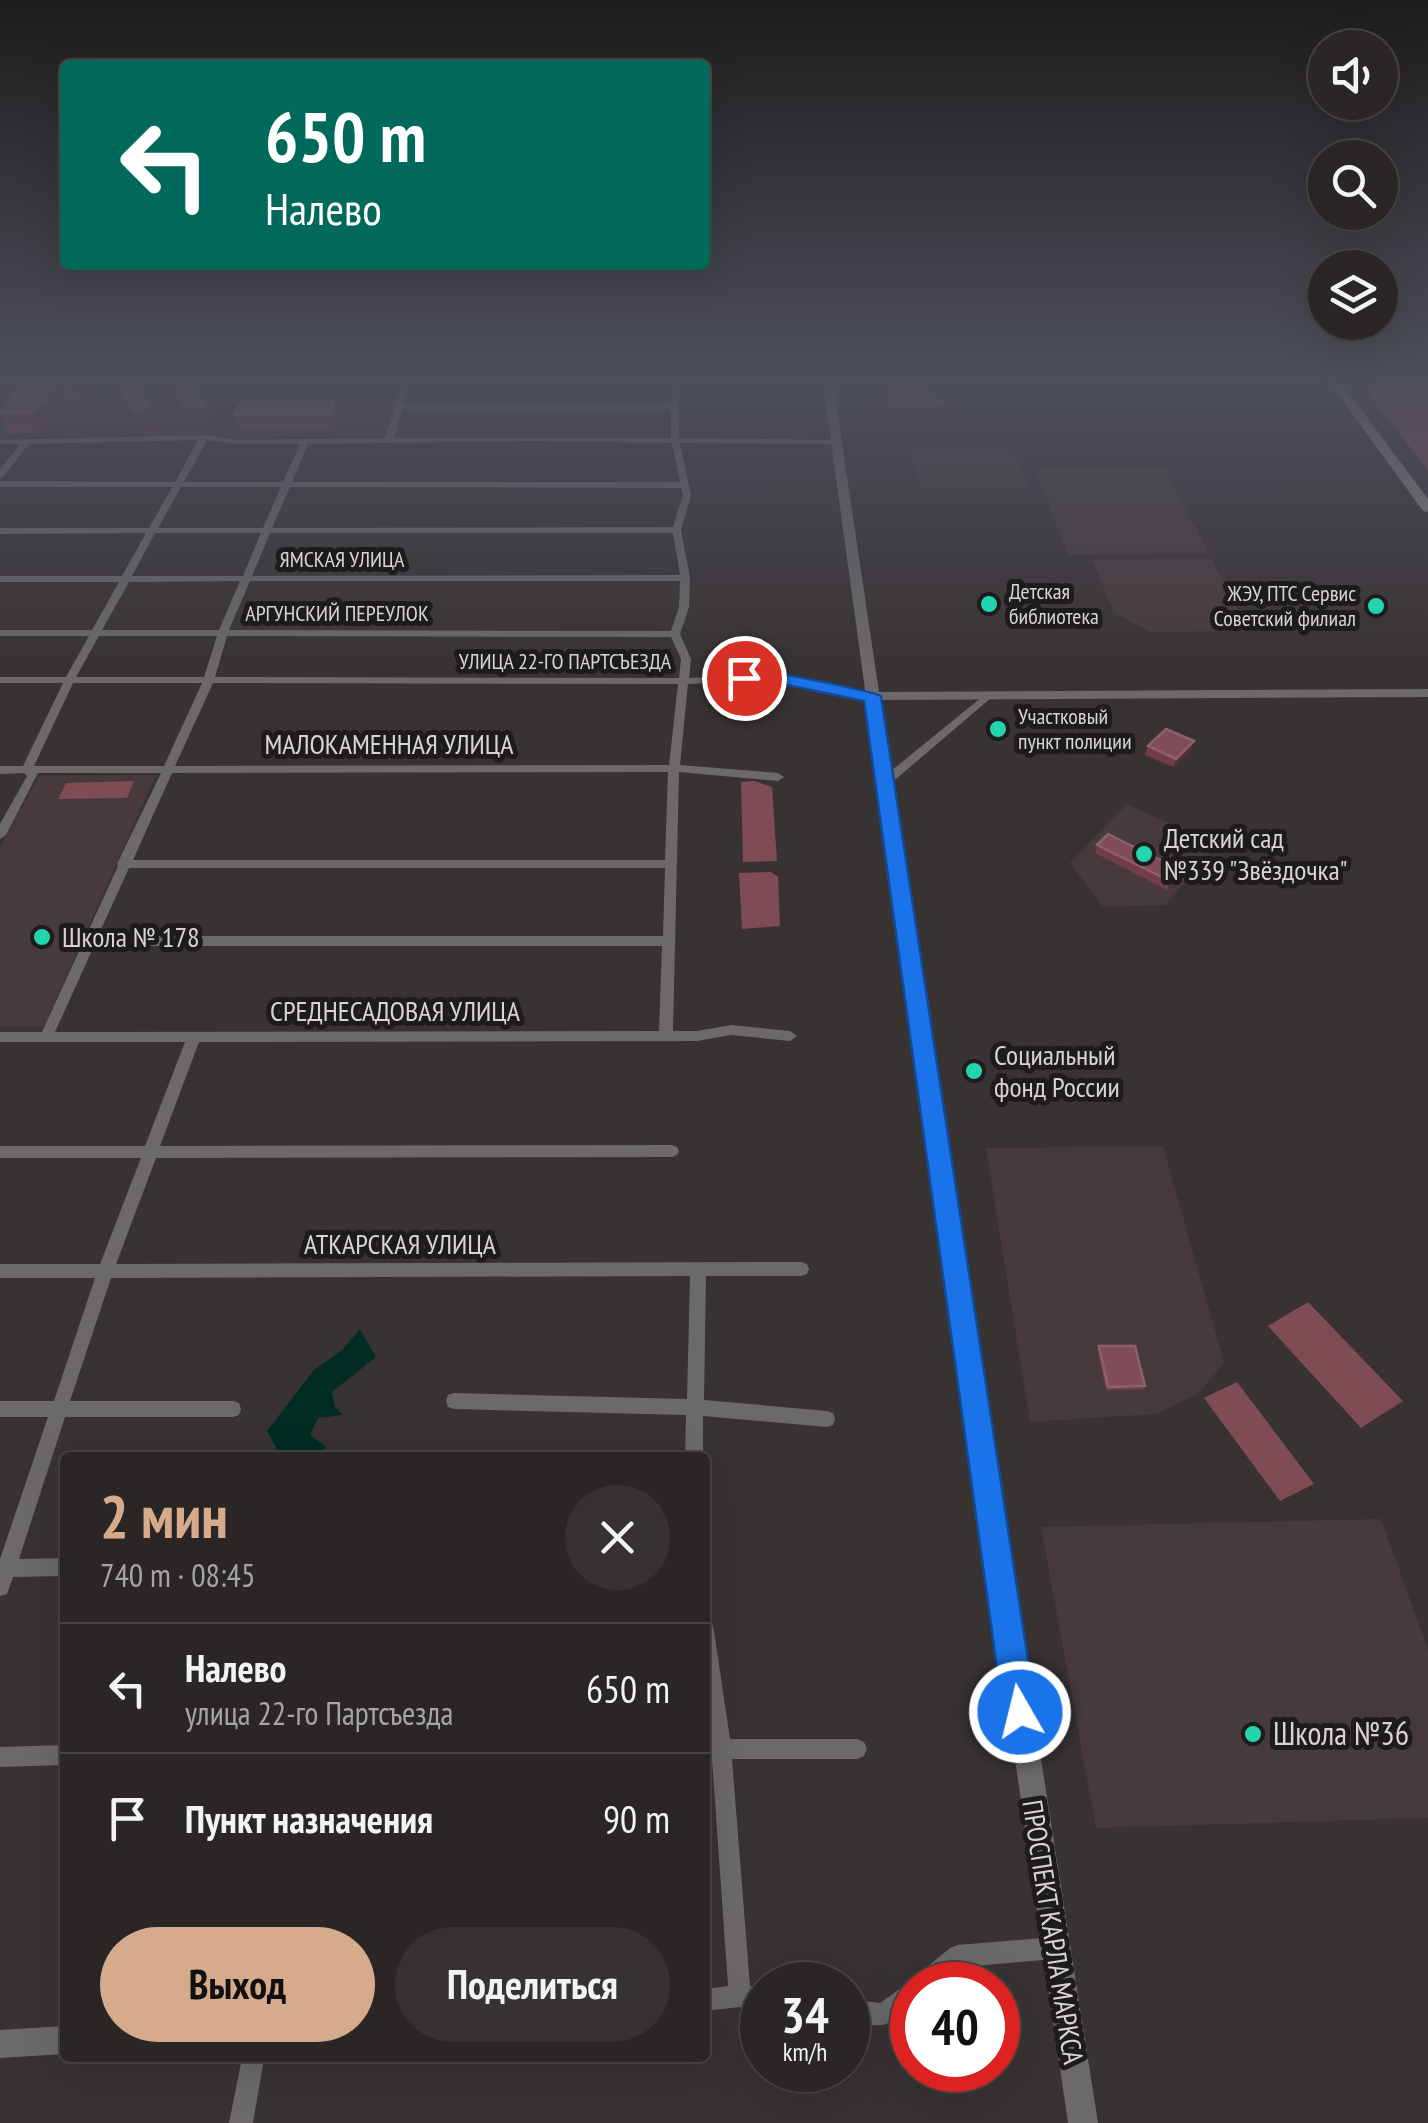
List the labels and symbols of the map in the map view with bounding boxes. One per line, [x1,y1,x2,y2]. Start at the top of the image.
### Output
street label: ЯМСКАЯ УЛИЦА [279,545,405,573]
place label: Детская библиотека [1009,577,1099,630]
place label: ЖЭУ, ПТС Сервис Советский филиал [1214,579,1356,632]
marker: Детская библиотека [978,593,1000,615]
marker: ЖЭУ, ПТС Сервис Советский филиал [1365,595,1387,617]
street label: АРГУНСКИЙ ПЕРЕУЛОК [245,599,429,627]
pin [702,636,787,721]
street label: УЛИЦА 22-ГО ПАРТСЪЕЗДА [459,647,672,675]
place label: Участковый пункт полиции [1018,702,1132,755]
marker: Участковый пункт полиции [987,718,1009,740]
street label: МАЛОКАМЕННАЯ УЛИЦА [265,725,514,762]
place label: Детский сад №339 "Звёздочка" [1164,819,1348,888]
marker: Детский сад №339 "Звёздочка" [1133,843,1155,865]
place label: Школа № 178 [62,918,200,955]
marker: Школа № 178 [31,926,53,948]
street label: СРЕДНЕСАДОВАЯ УЛИЦА [270,992,521,1029]
place label: Социальный фонд России [994,1036,1120,1105]
marker: Социальный фонд России [963,1060,985,1082]
street label: АТКАРСКАЯ УЛИЦА [304,1225,497,1262]
position arrow [968,1660,1072,1764]
place label: Школа №36 [1273,1712,1409,1754]
marker: Школа №36 [1242,1723,1264,1745]
street label: ПРОСПЕКТ КАРЛА МАРКСА [1014,1797,1093,2067]
speed limit sign: 40 [890,1962,1020,2092]

